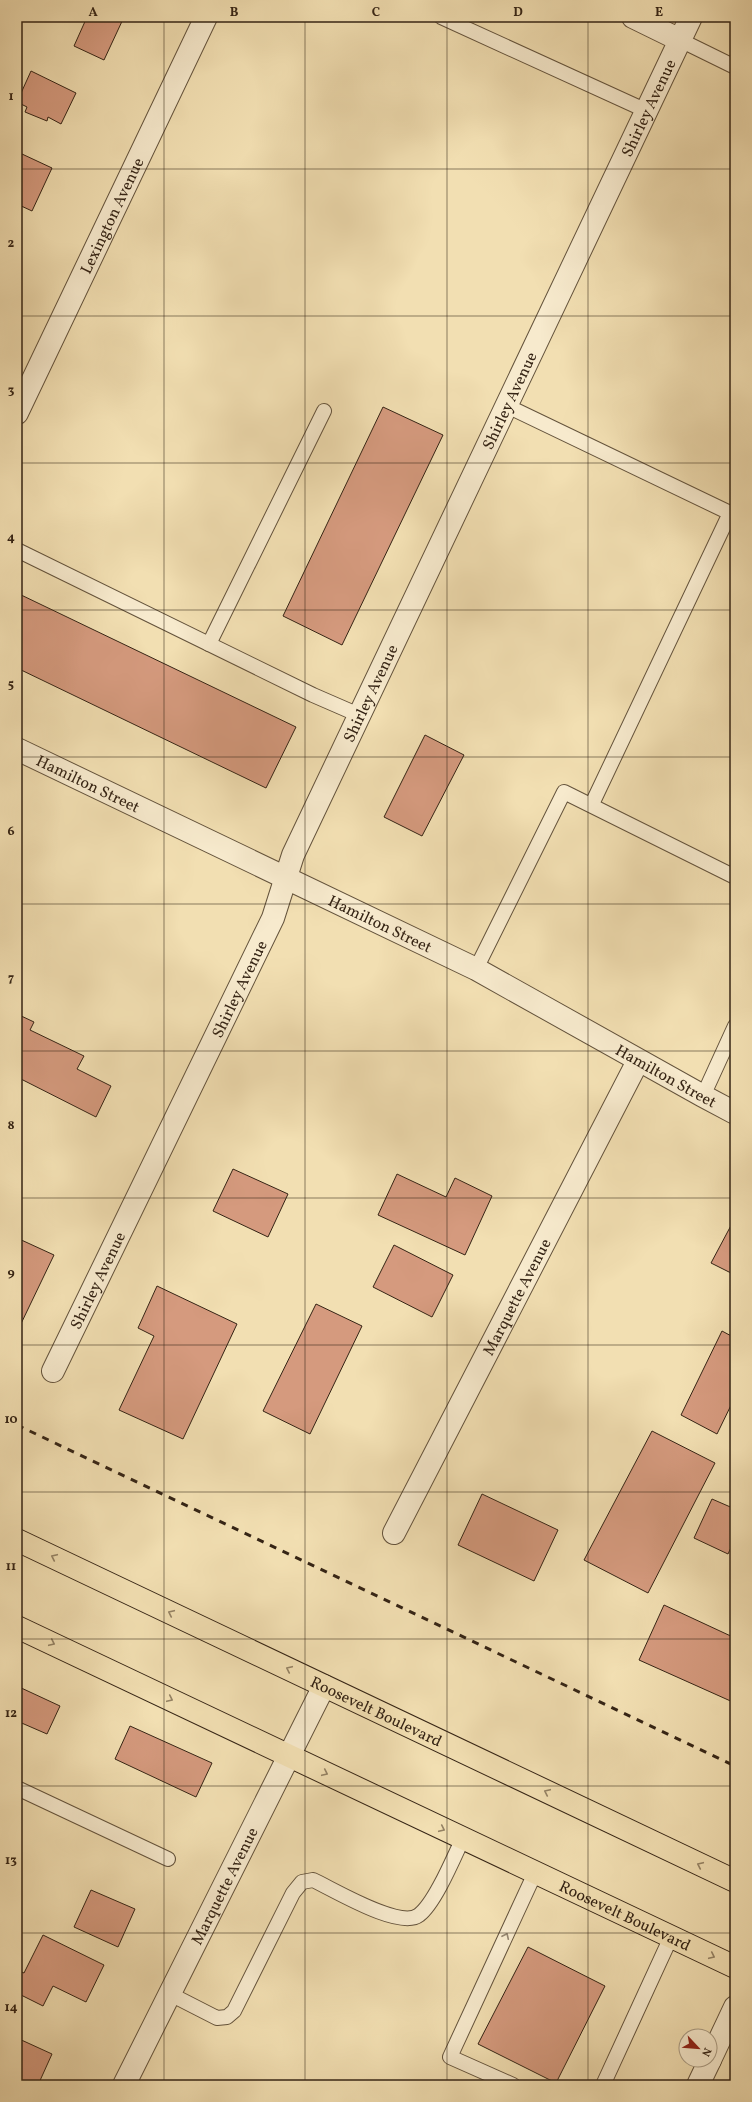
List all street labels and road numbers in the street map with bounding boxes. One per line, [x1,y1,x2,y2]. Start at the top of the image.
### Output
street label: Shirley Avenue [617,56,682,161]
street label: Lexington Avenue [76,154,150,278]
street label: Shirley Avenue [478,349,543,454]
street label: Shirley Avenue [339,641,404,746]
street label: Hamilton Street [32,751,143,819]
street label: Hamilton Street [324,891,435,959]
street label: Shirley Avenue [207,937,274,1042]
street label: Hamilton Street [611,1040,720,1114]
street label: Shirley Avenue [66,1229,132,1333]
street label: Marquette Avenue [479,1235,557,1360]
street label: Roosevelt Boulevard [306,1672,445,1753]
street label: Marquette Avenue [187,1824,264,1949]
street label: Roosevelt Boulevard [555,1876,694,1957]

